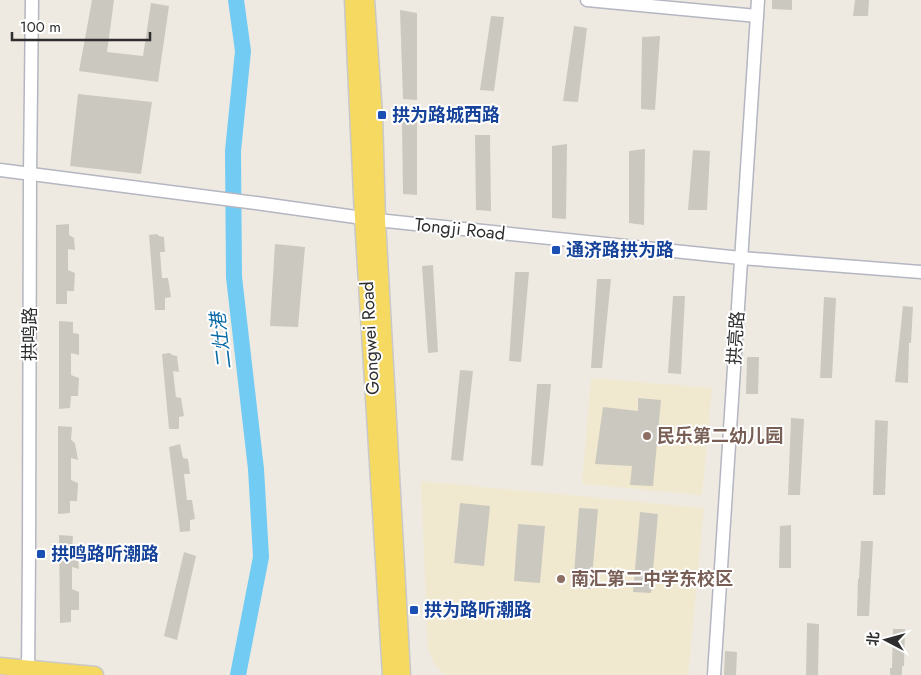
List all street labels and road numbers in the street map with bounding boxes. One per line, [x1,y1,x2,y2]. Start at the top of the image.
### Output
street label: Tongji Road [414,211,506,247]
street label: Gongwei Road [354,281,386,395]
street label: 拱鸣路 [17,307,43,361]
street label: 拱亮路 [721,310,751,366]

